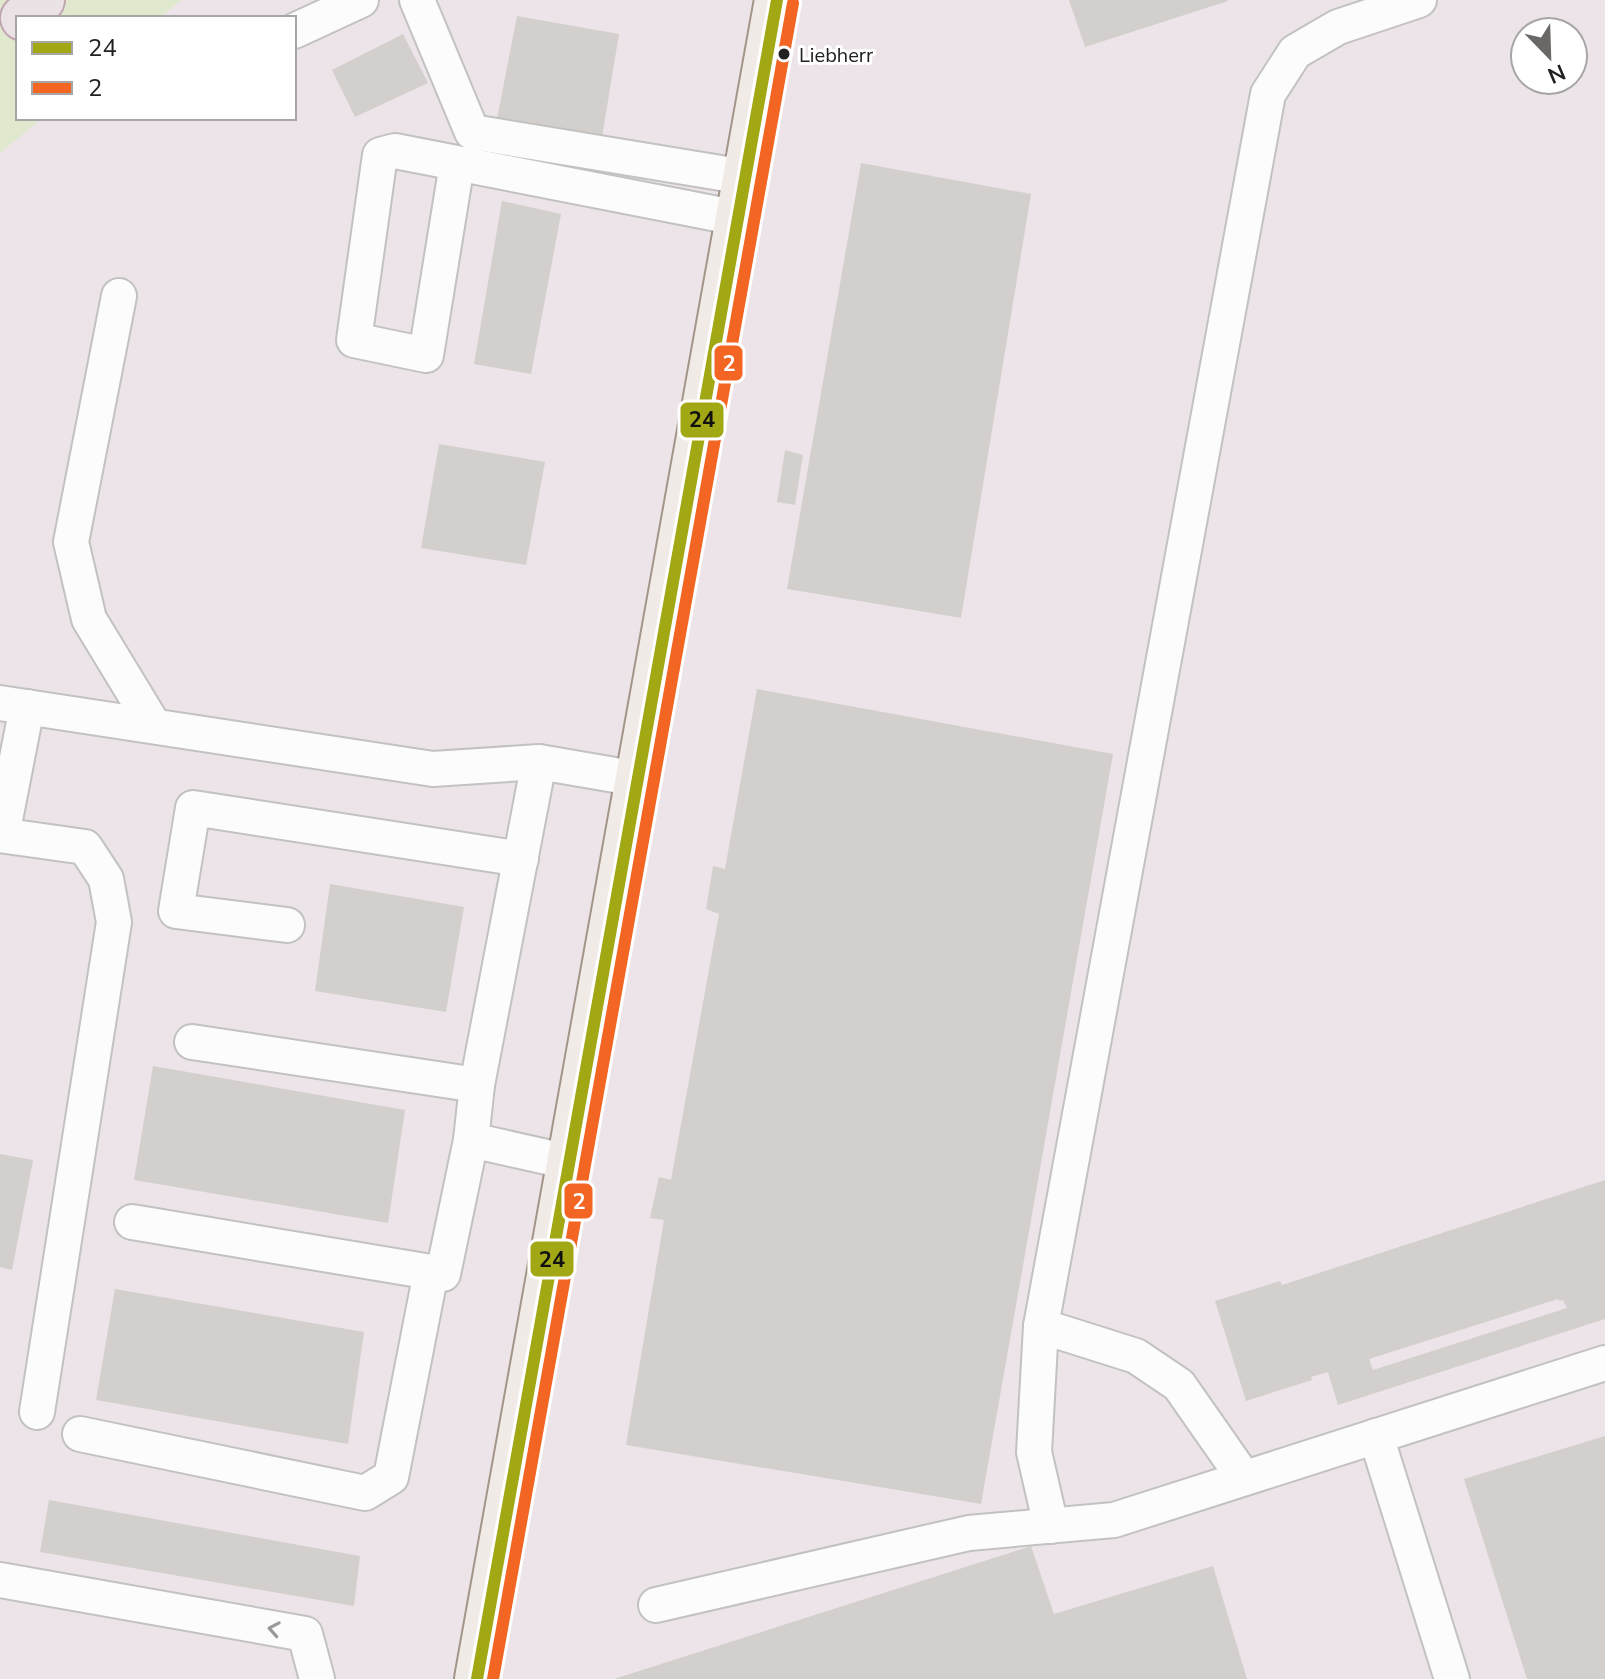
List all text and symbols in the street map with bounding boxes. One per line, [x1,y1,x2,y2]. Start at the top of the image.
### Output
legend [16,16,296,120]
north arrow [1509,16,1589,96]
text: 24 [88,32,117,64]
place label: Liebherr [799,42,873,69]
marker: Liebherr [776,46,792,62]
text: N [1543,56,1570,91]
text: 2 [88,72,102,104]
line badge: 2 [713,344,744,382]
text: 2 [722,349,736,379]
line badge: 24 [679,401,725,439]
text: 24 [689,405,715,435]
line badge: 2 [563,1182,594,1220]
text: 2 [572,1187,586,1217]
line badge: 24 [529,1240,575,1278]
text: 24 [539,1245,565,1275]
one-way arrow [267,1621,280,1638]

